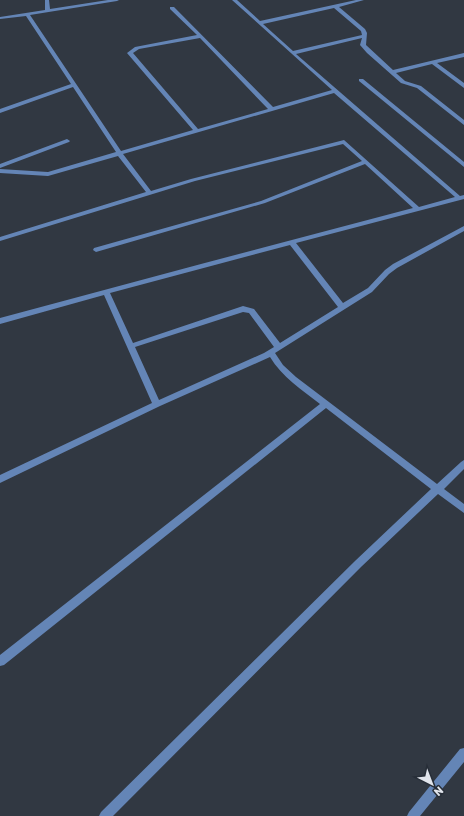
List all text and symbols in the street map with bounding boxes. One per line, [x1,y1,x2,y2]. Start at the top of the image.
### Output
north arrow [412,764,452,804]
text: N [431,784,446,799]

